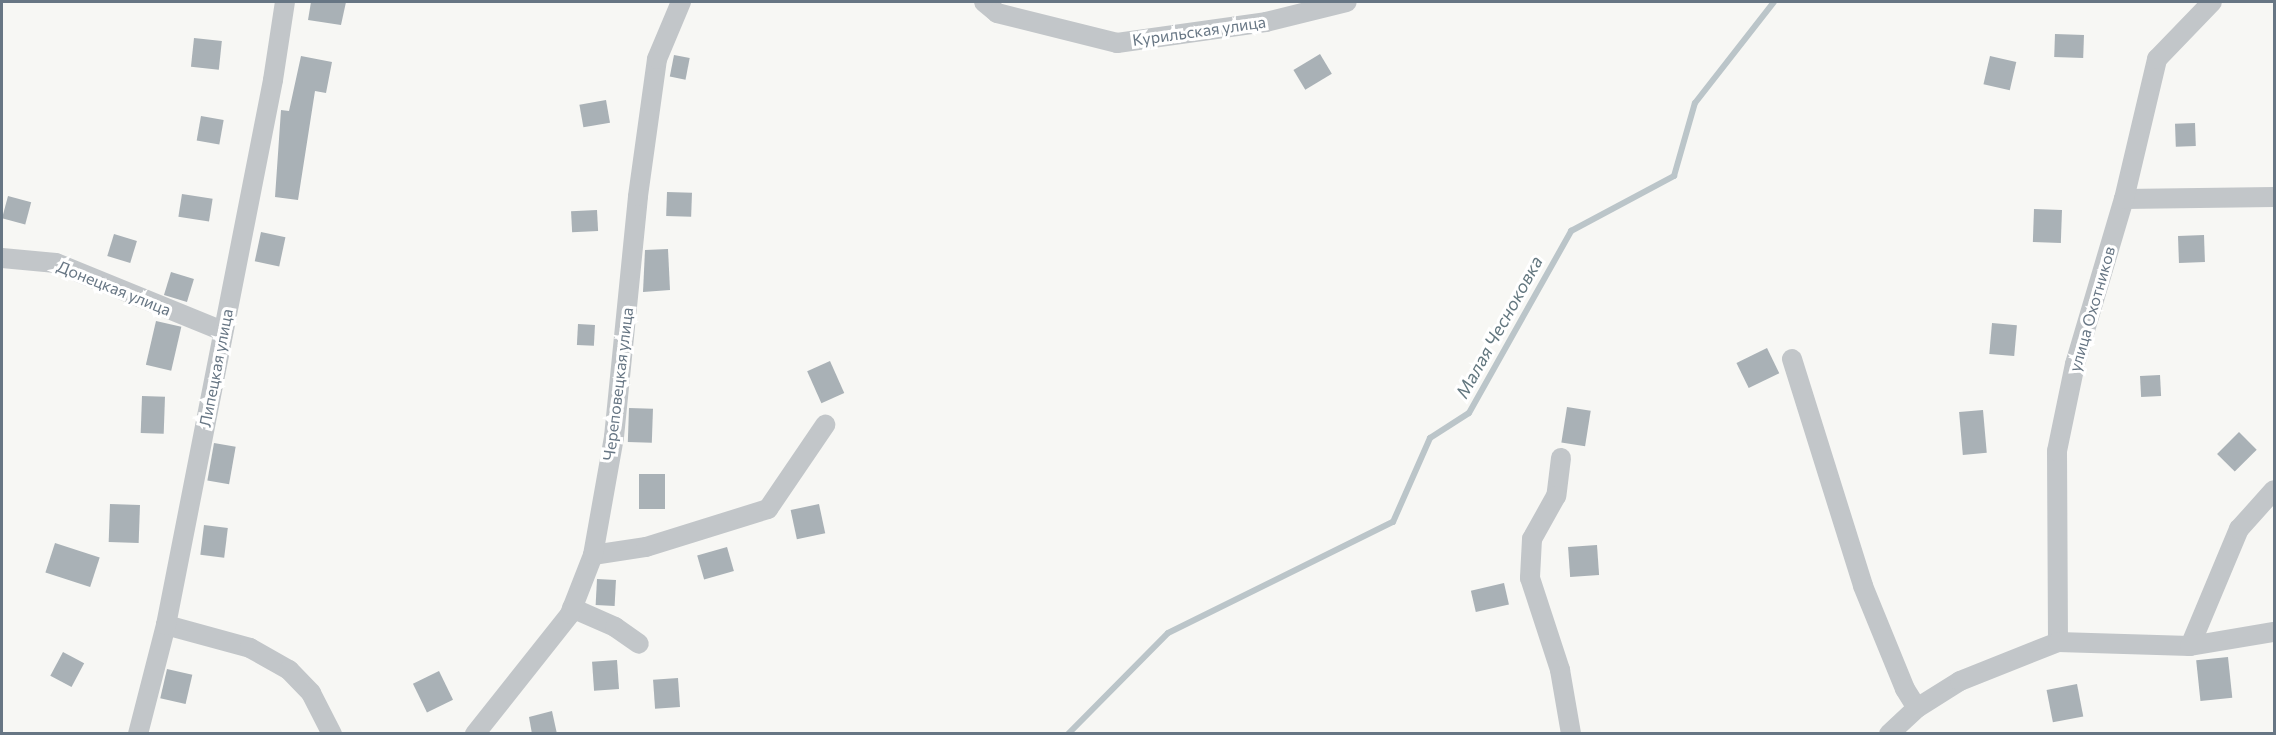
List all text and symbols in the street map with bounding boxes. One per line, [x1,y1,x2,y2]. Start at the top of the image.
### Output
street label: Курильская улица [1131,12,1267,50]
street label: улица Охотников [2065,244,2119,374]
water label: Малая Чесноковка [1451,252,1547,402]
street label: Донецкая улица [54,256,174,320]
street label: Череповецкая улица [599,306,637,462]
street label: Липецкая улица [195,307,237,429]

